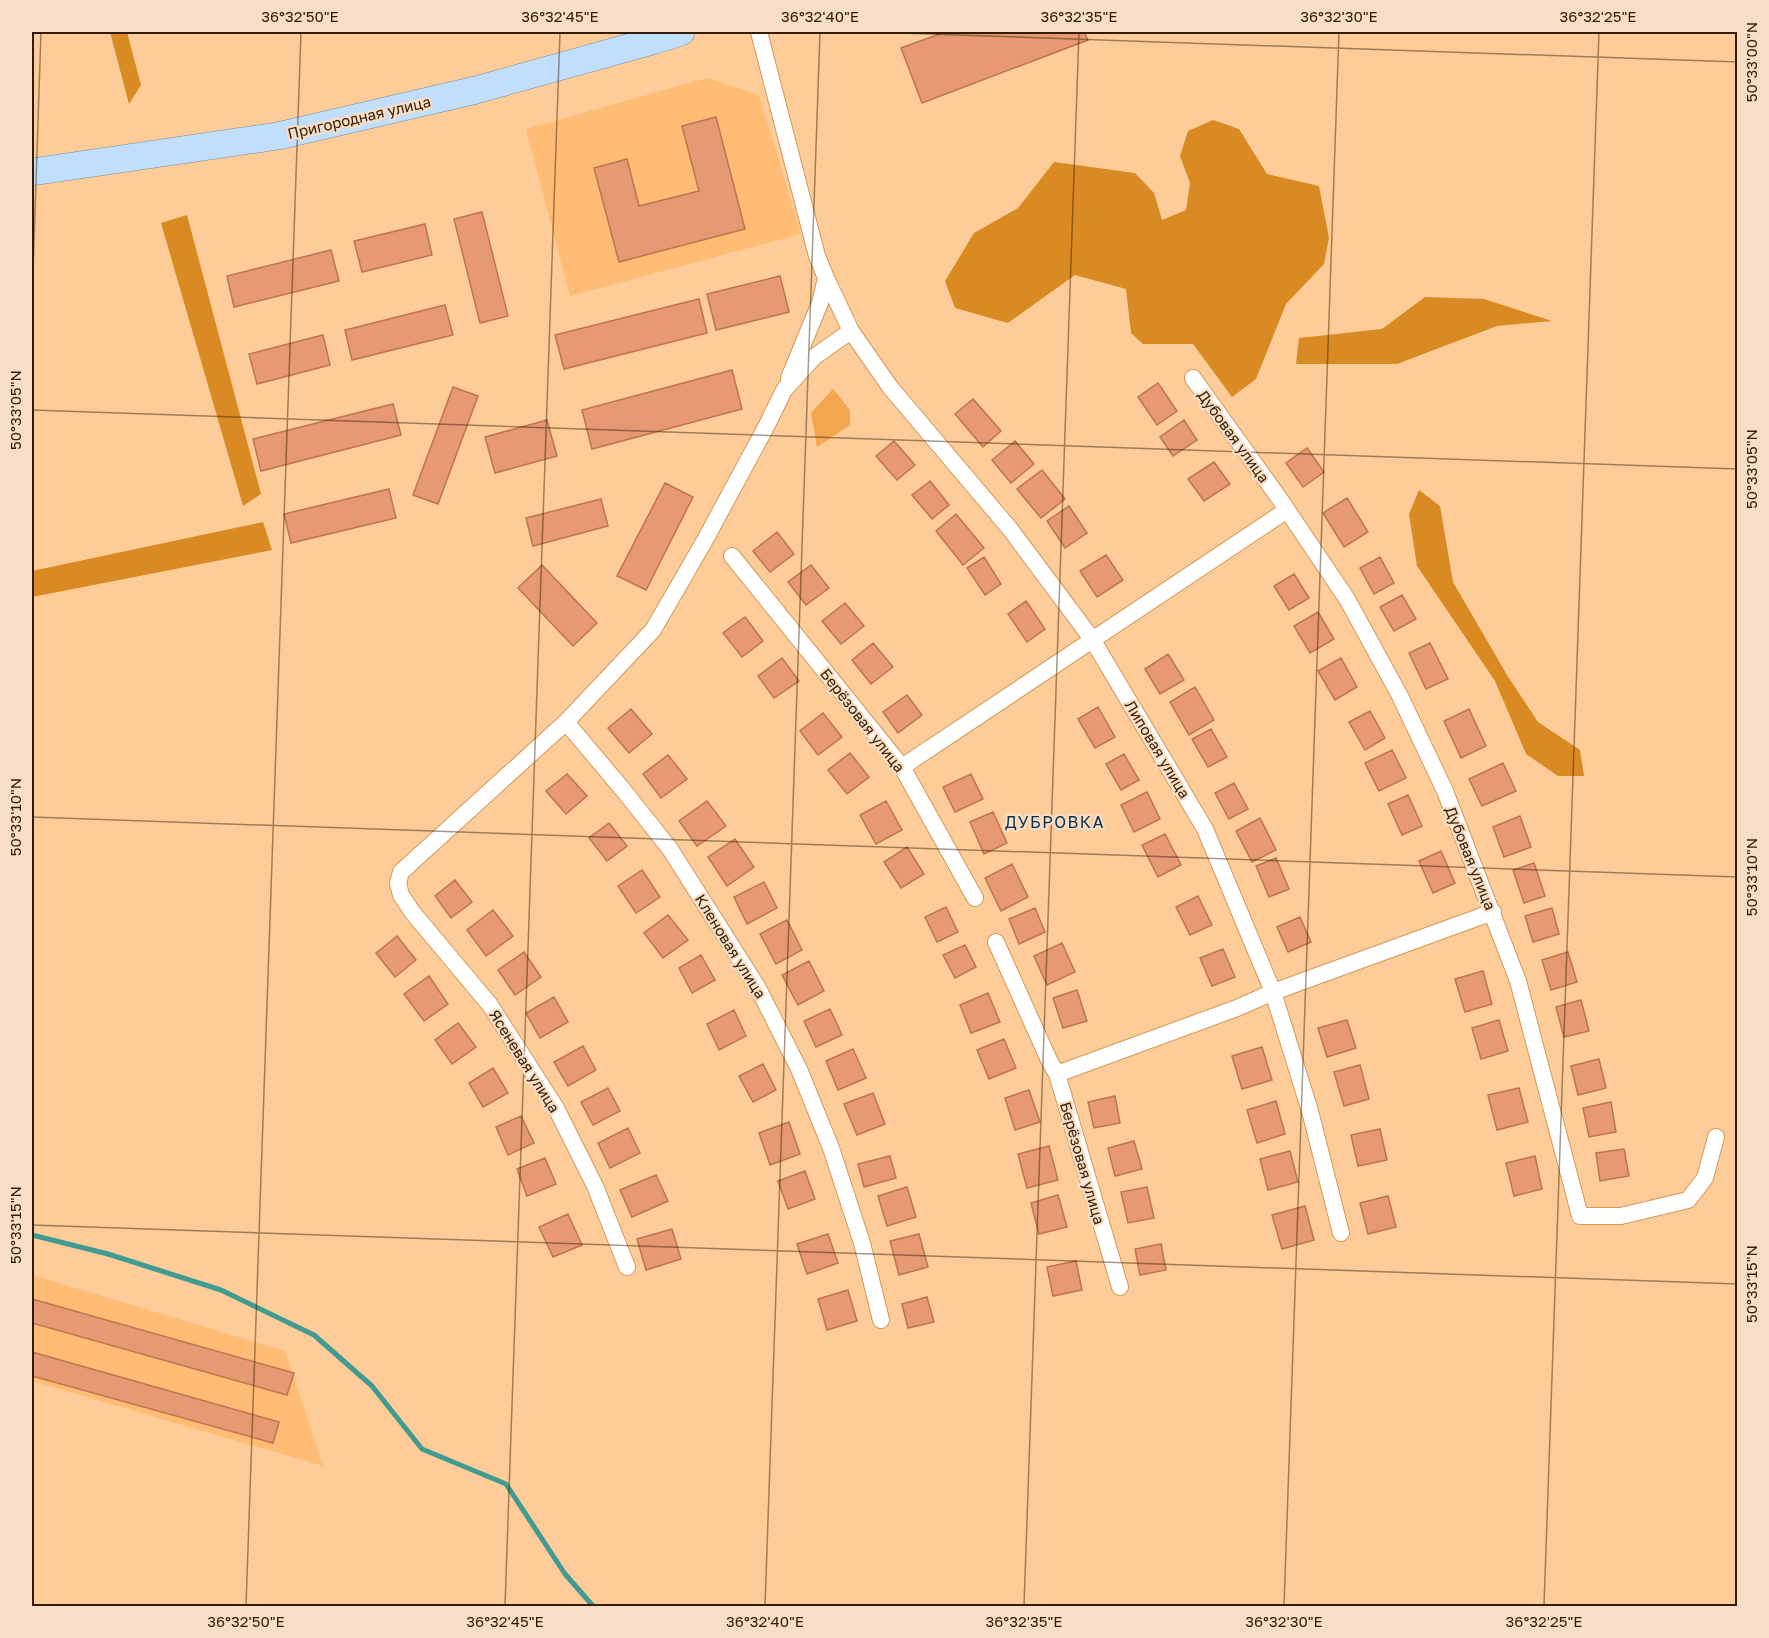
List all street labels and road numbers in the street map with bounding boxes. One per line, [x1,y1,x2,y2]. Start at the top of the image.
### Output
street label: Пригородная улица [286,92,432,142]
street label: Дубовая улица [1194,386,1274,486]
street label: Берёзовая улица [817,665,909,775]
street label: Липовая улица [1122,697,1194,801]
street label: Дубовая улица [1442,804,1500,912]
street label: Кленовая улица [692,891,770,1001]
street label: Ясеневая улица [486,1006,564,1116]
street label: Берёзовая улица [1057,1100,1109,1226]

